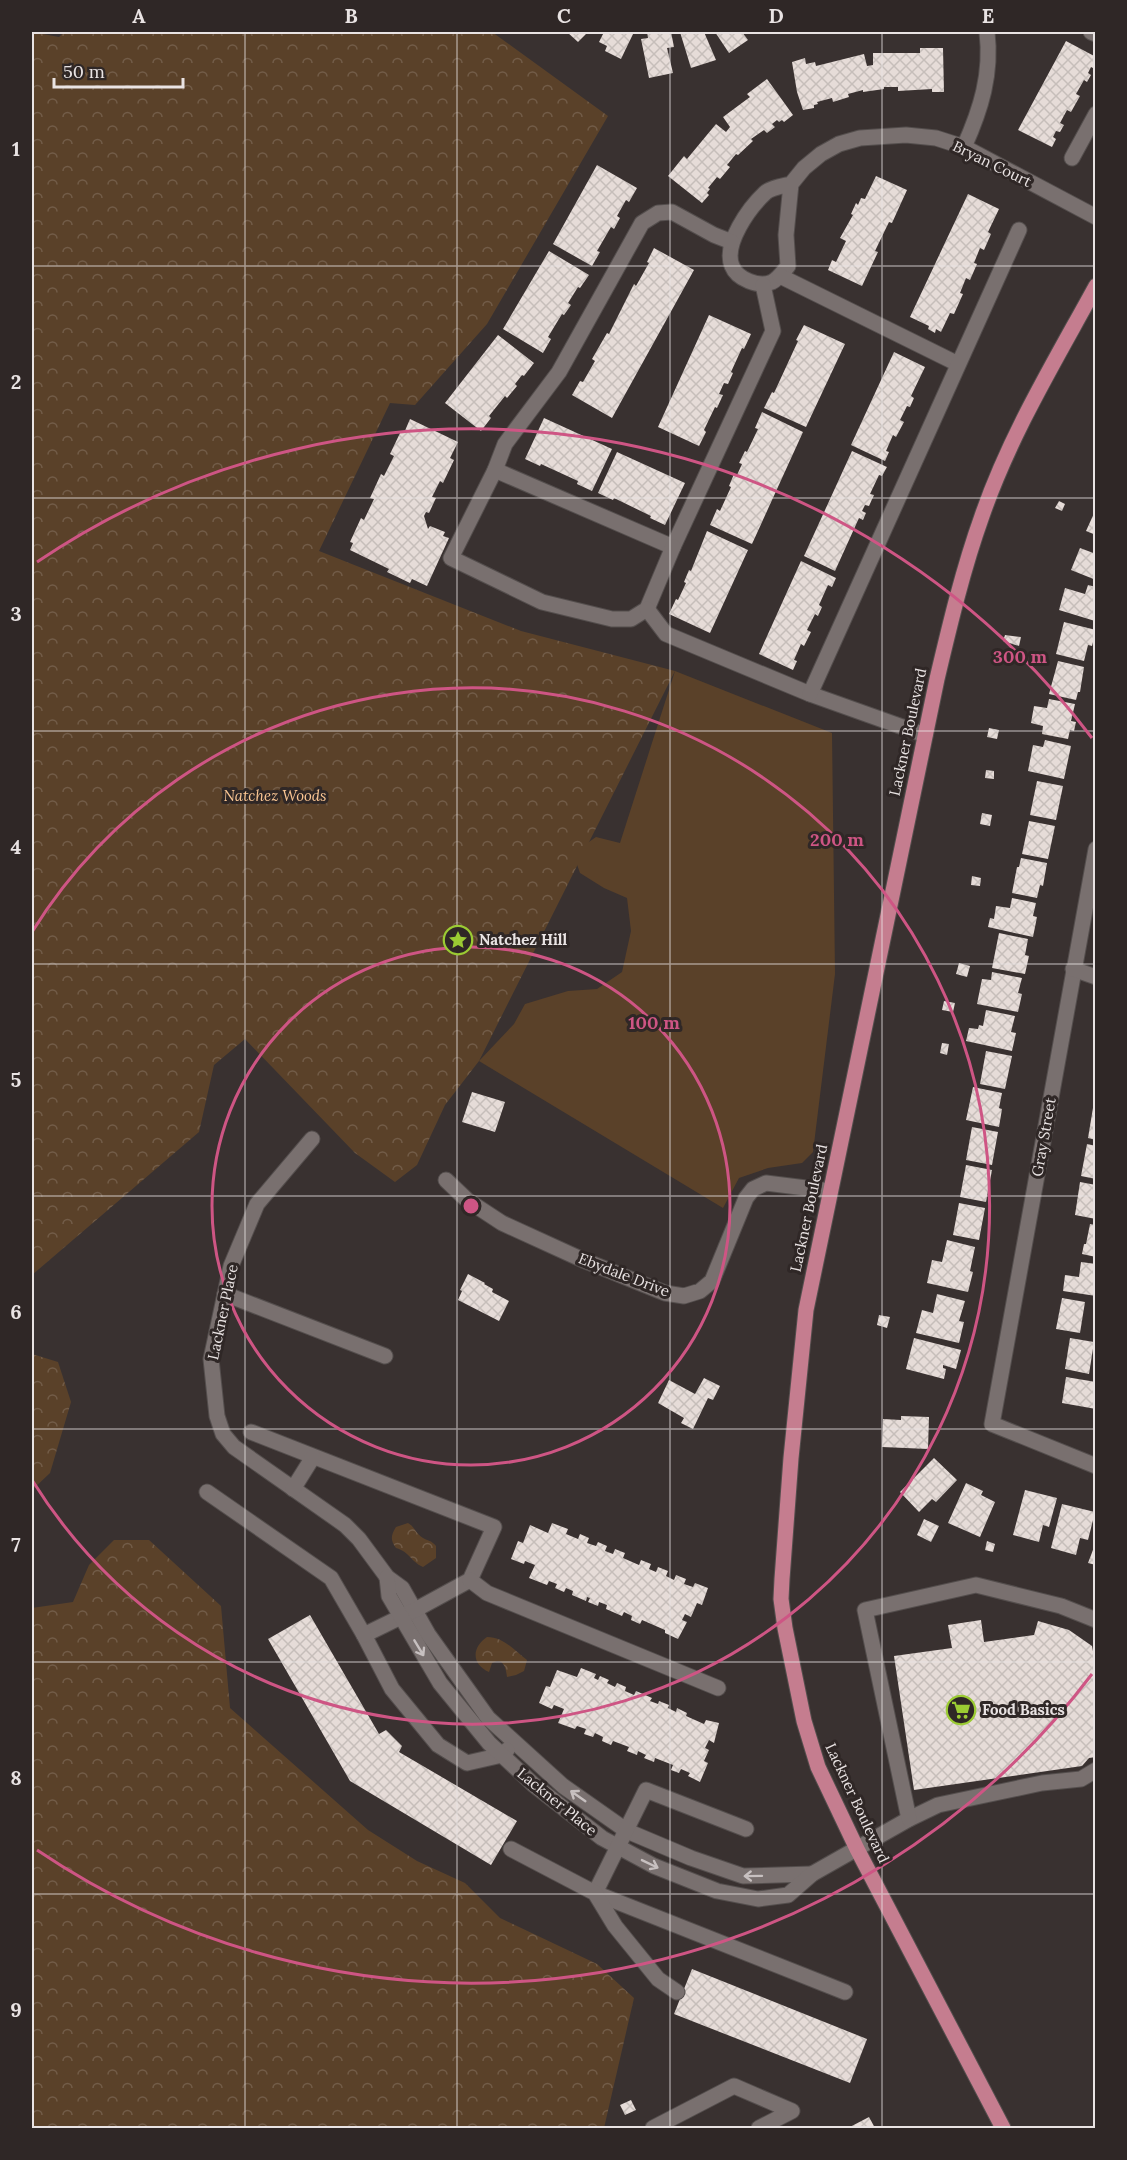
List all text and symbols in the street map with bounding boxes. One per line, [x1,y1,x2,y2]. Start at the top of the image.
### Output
text: A [132,3,146,28]
text: B [344,3,358,28]
text: C [557,3,571,28]
text: D [768,3,784,28]
text: E [982,3,994,28]
scale bar [54,51,183,89]
text: 50 m [63,60,105,83]
text: 1 [12,136,20,161]
street label: Bryan Court [950,136,1035,191]
text: 2 [11,369,21,394]
text: 3 [10,601,22,626]
text: 300 m [993,645,1048,668]
street label: Lackner Boulevard [885,666,930,798]
park label: Natchez Woods [223,786,327,805]
text: 200 m [810,828,864,851]
text: 4 [11,834,22,859]
place icon: Natchez Hill [442,924,474,956]
place label: Natchez Hill [479,930,568,949]
text: 100 m [628,1011,680,1034]
text: 5 [11,1067,22,1092]
street label: Gray Street [1027,1096,1060,1178]
street label: Lackner Boulevard [786,1142,831,1274]
centre of rings [461,1196,481,1216]
street label: Ebydale Drive [576,1248,672,1301]
street label: Lackner Place [203,1262,242,1361]
text: 6 [10,1299,22,1324]
text: 7 [11,1532,21,1557]
one-way arrow [413,1639,425,1656]
supermarket icon: Food Basics [945,1694,977,1726]
place label: Food Basics [982,1700,1065,1719]
street label: Lackner Boulevard [821,1740,894,1866]
street label: Lackner Place [514,1764,601,1840]
text: 8 [10,1765,22,1790]
one-way arrow [570,1790,586,1802]
one-way arrow [641,1858,659,1870]
one-way arrow [744,1870,764,1882]
text: 9 [10,1997,22,2022]

